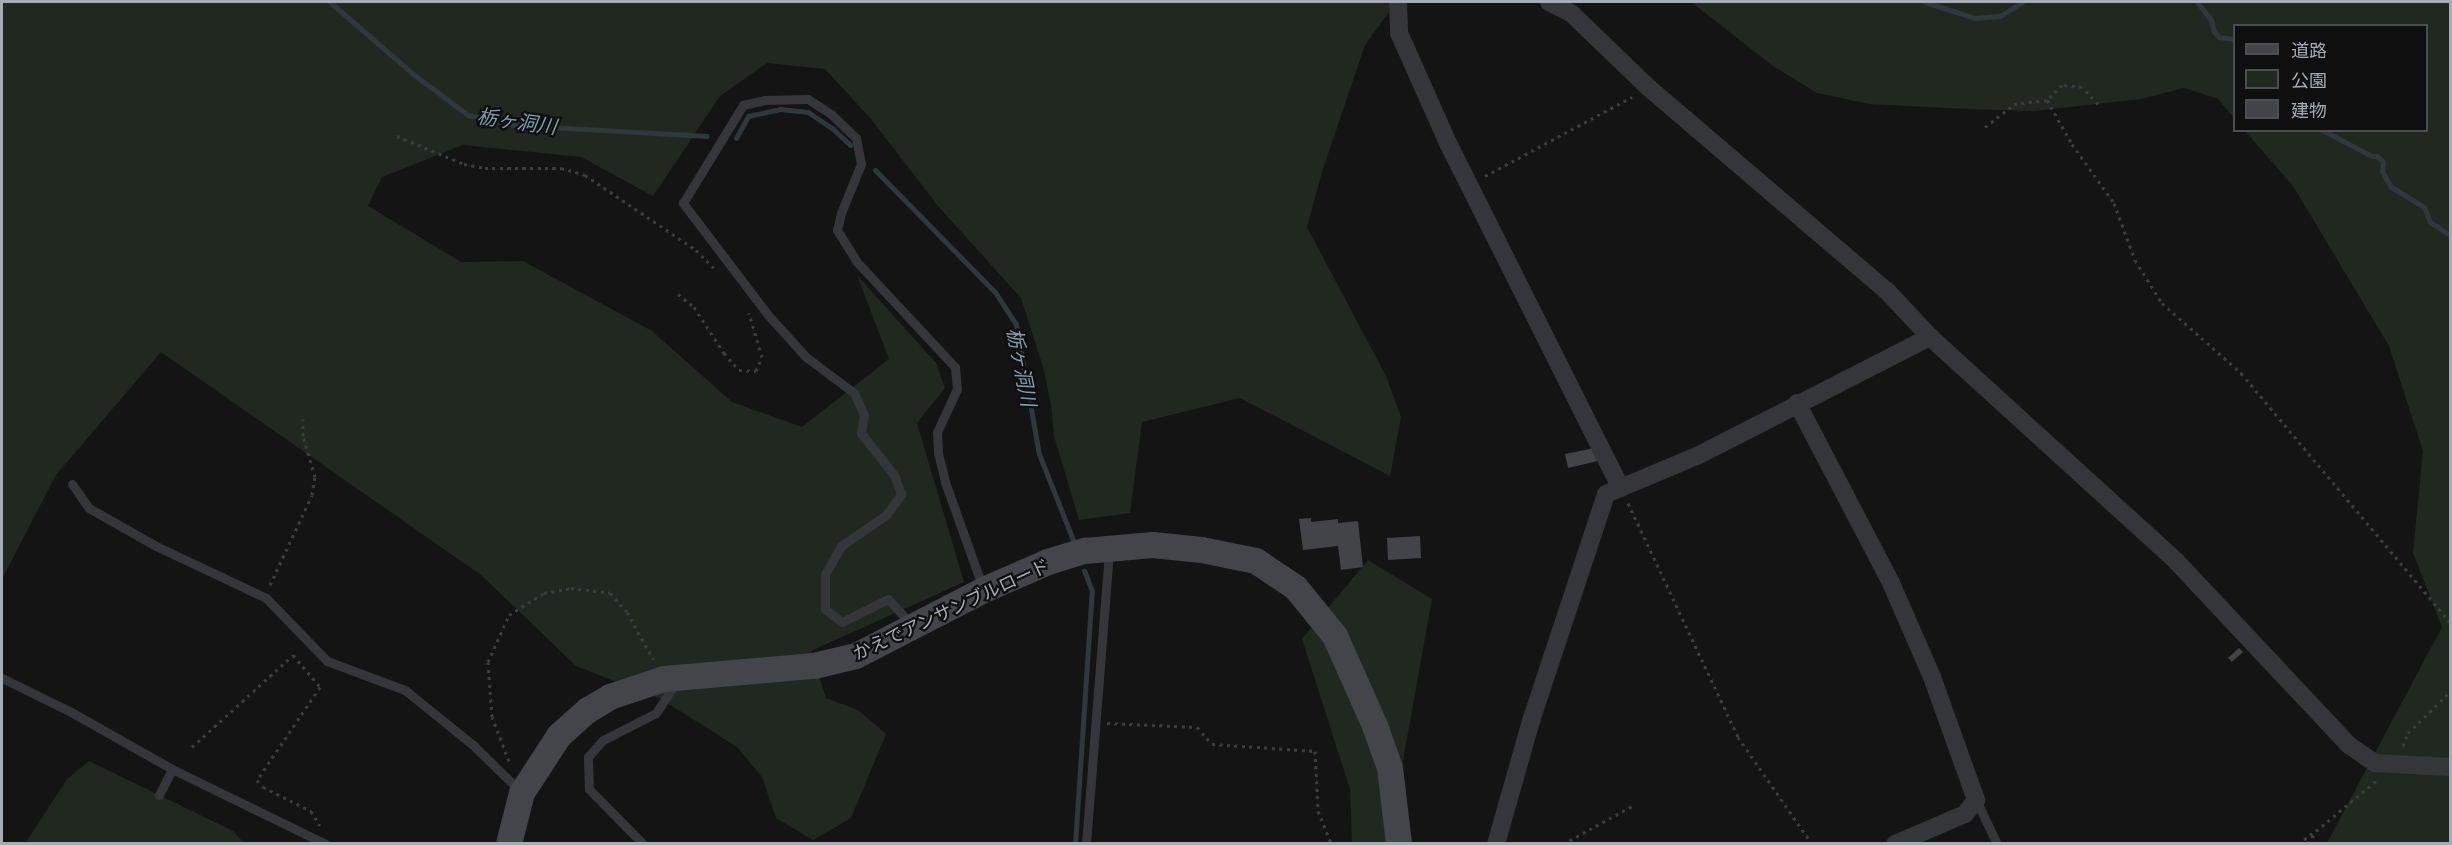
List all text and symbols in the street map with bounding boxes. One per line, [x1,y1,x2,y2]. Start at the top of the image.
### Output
legend [2233,24,2428,132]
text: 道路 [2291,39,2327,61]
text: 公園 [2291,69,2327,91]
text: 建物 [2291,99,2327,121]
water label: 栃ヶ洞川 [476,104,558,138]
water label: 栃ヶ洞川 [1003,325,1041,409]
street label: かえでアンサンブルロード [849,554,1053,664]

